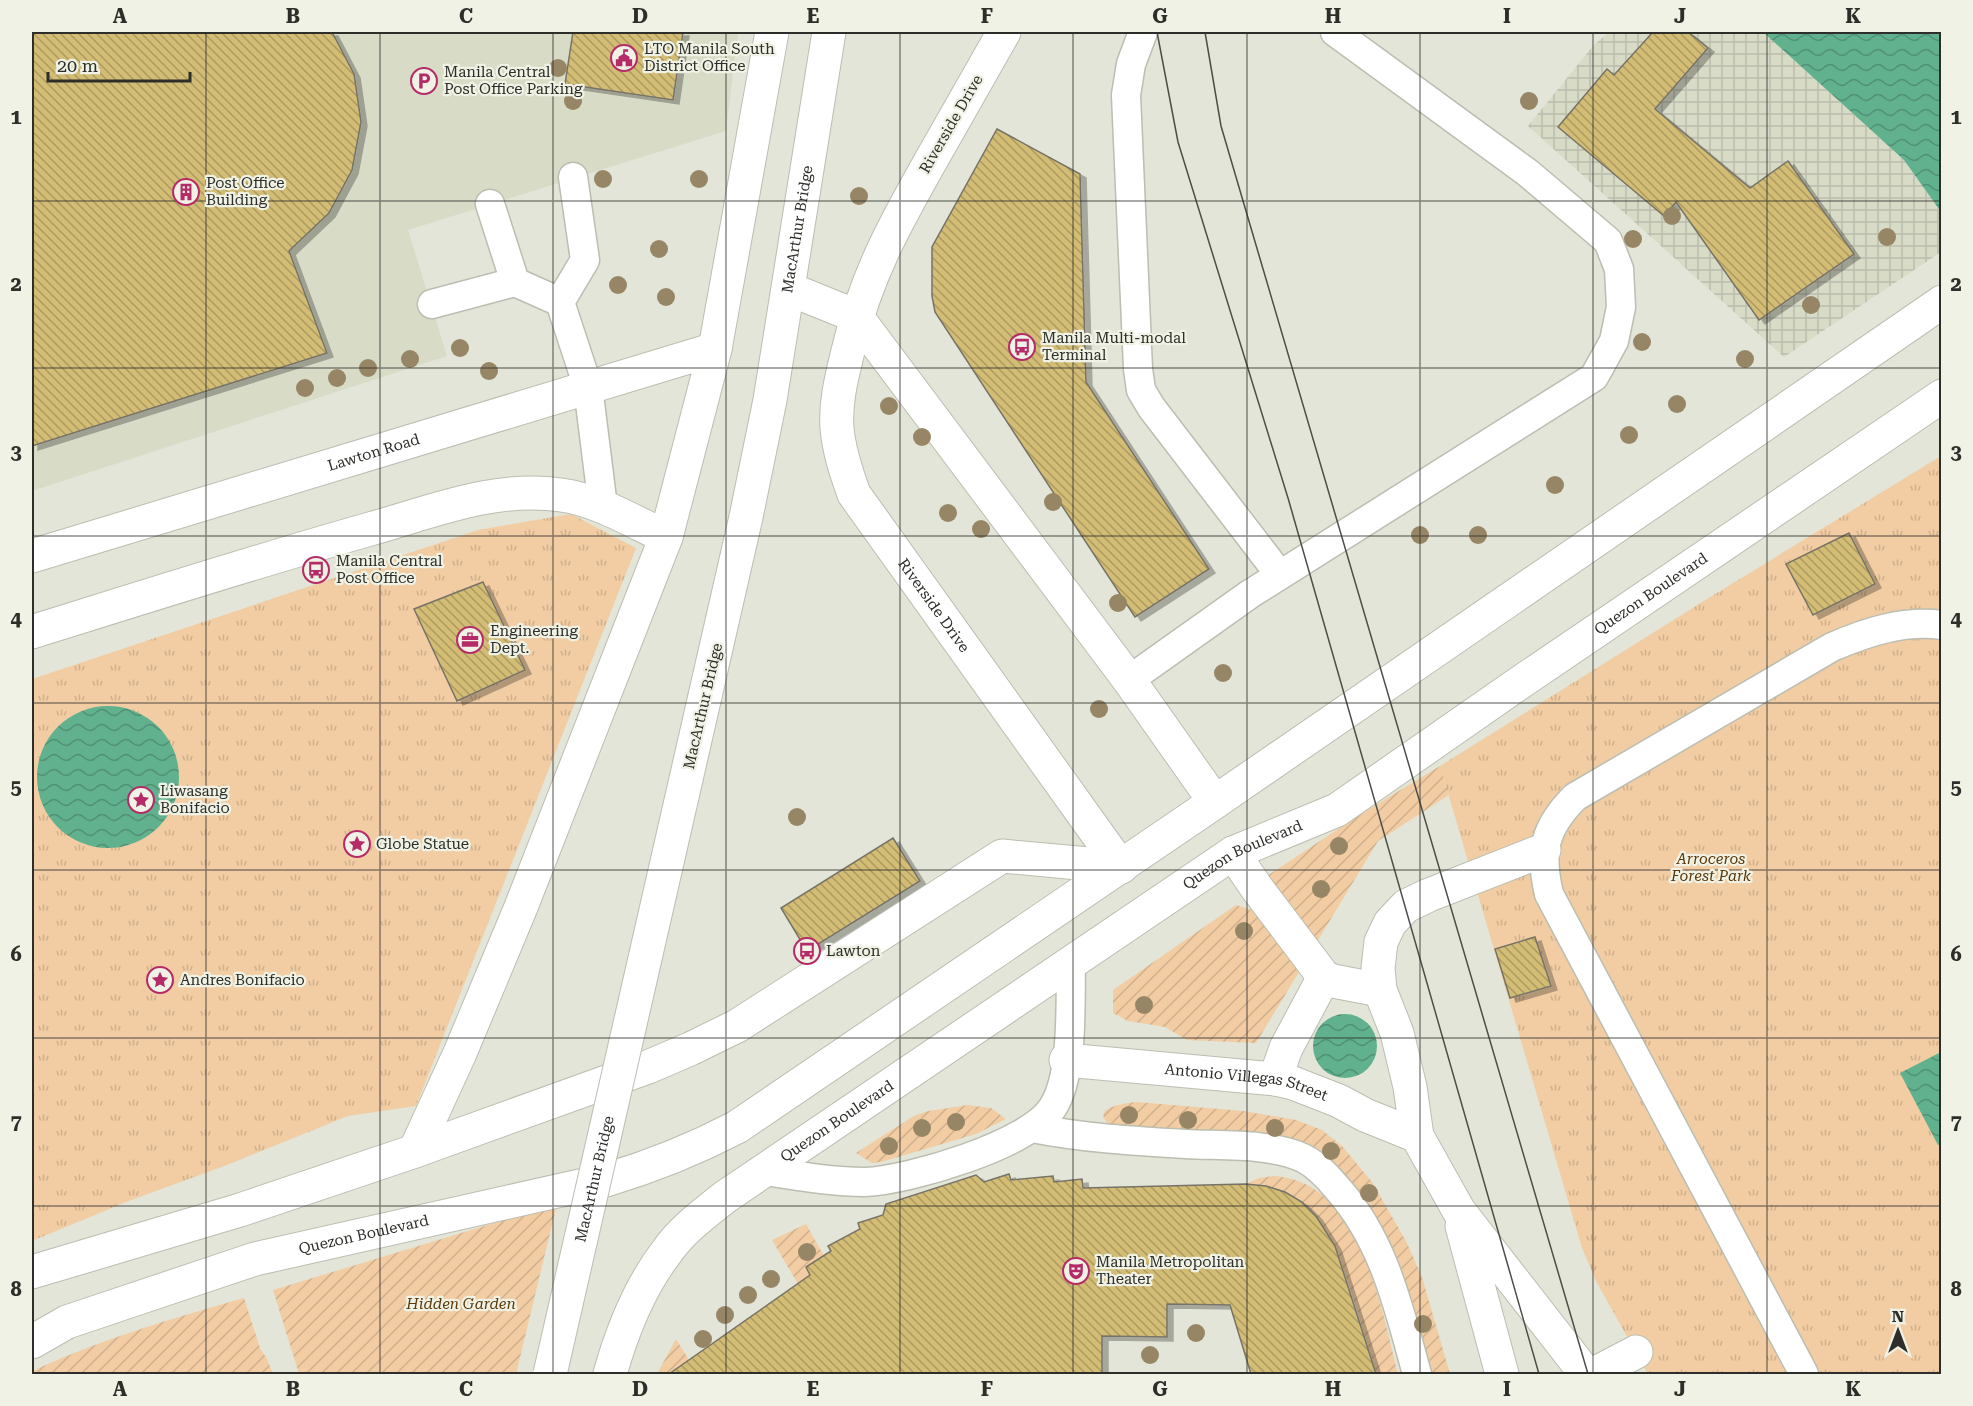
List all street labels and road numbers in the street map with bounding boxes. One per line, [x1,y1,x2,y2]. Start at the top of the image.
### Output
street label: Riverside Drive [916,72,986,176]
street label: MacArthur Bridge [778,164,816,294]
street label: Lawton Road [326,430,422,475]
street label: Quezon Boulevard [1591,549,1711,639]
street label: Riverside Drive [894,555,973,656]
street label: MacArthur Bridge [680,641,726,771]
street label: Quezon Boulevard [1179,816,1305,893]
street label: Antonio Villegas Street [1164,1060,1331,1105]
street label: Quezon Boulevard [777,1076,897,1166]
street label: MacArthur Bridge [571,1114,618,1244]
street label: Quezon Boulevard [297,1211,431,1258]

